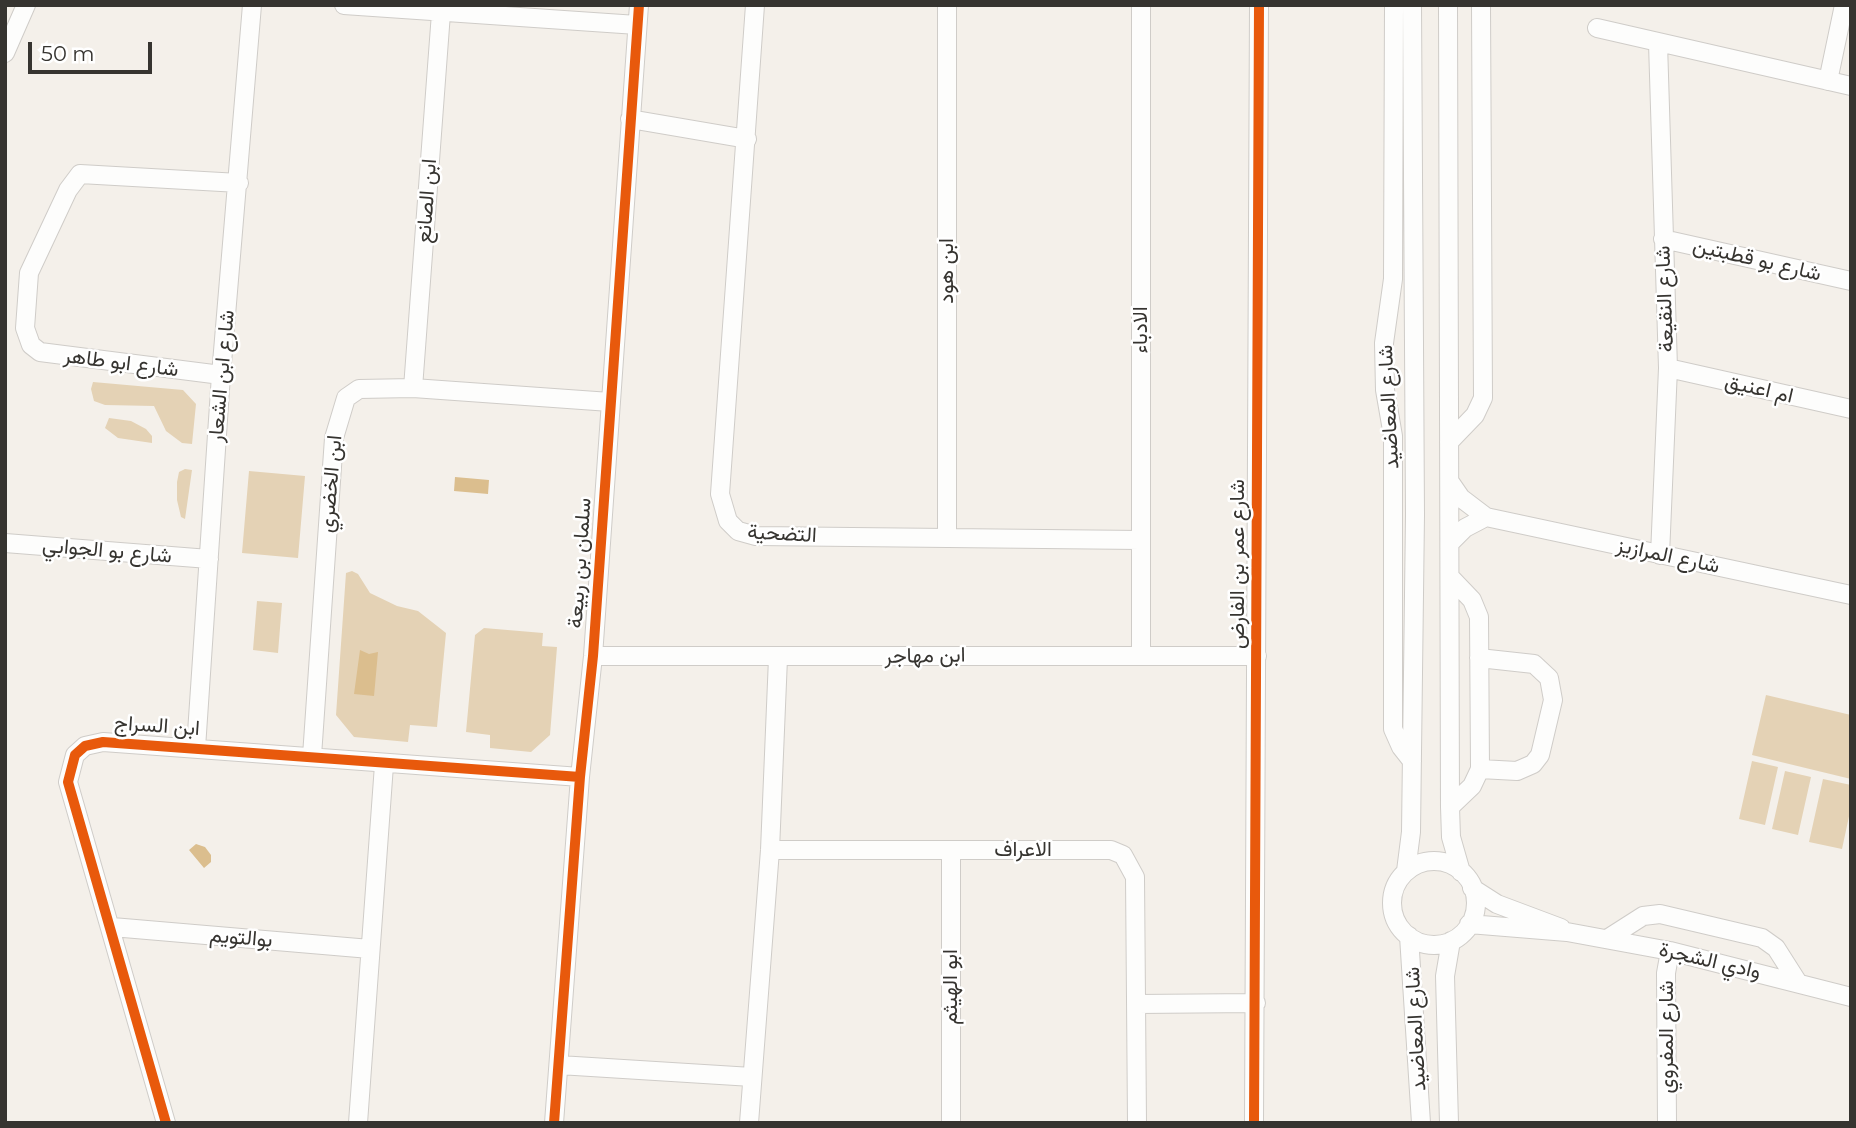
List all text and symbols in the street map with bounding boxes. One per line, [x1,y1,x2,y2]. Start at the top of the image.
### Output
scale bar [32,28,156,72]
text: 50 m [41,41,95,66]
street label: ابن الصانع [411,158,443,244]
street label: شارع بو قطبتين [1690,233,1824,287]
street label: ابن هود [934,238,960,304]
street label: شارع النقيعة [1651,245,1679,353]
street label: الادباء [1128,306,1154,354]
street label: شارع ابن الشعار [204,309,240,443]
street label: شارع ابو طاهر [62,343,180,383]
street label: شارع المعاضيد [1373,344,1405,470]
street label: ام اعنيق [1722,369,1796,409]
street label: ابن الخضري [314,434,348,534]
street label: شارع عمر بن الفارض [1225,479,1251,649]
street label: سلمان بن ربيعة [563,497,597,629]
street label: التضحية [747,520,817,548]
street label: شارع بو الجوابي [41,533,173,569]
street label: شارع المرازيز [1614,533,1722,579]
street label: ابن مهاجر [884,643,966,669]
street label: ابن السراج [113,710,201,742]
street label: الاعراف [994,837,1052,863]
street label: بوالتويم [208,923,274,953]
street label: وادي الشجرة [1657,937,1763,985]
street label: ابو الهيثم [938,949,964,1025]
street label: شارع المعاضيد [1400,966,1432,1092]
street label: شارع المفروي [1654,980,1680,1094]

